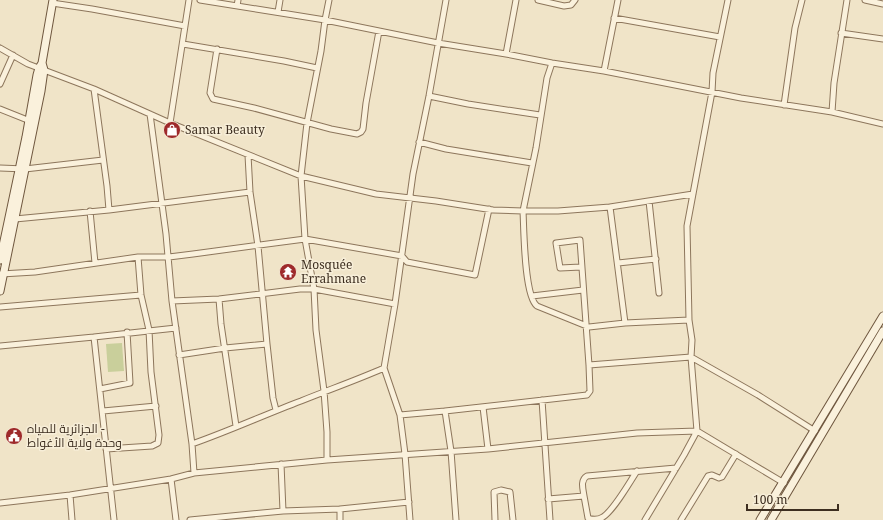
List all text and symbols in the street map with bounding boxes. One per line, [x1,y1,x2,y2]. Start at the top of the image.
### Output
shop icon: Samar Beauty [162,120,182,140]
place label: Samar Beauty [185,121,265,138]
place label: Mosquée Errahmane [301,256,366,287]
temple icon: Mosquée Errahmane [278,262,298,282]
place label: الجزائرية للمياه - وحدة ولاية الأغواط [27,420,122,451]
public building icon: الجزائرية للمياه - وحدة ولاية الأغواط [4,426,24,446]
scale bar [747,486,838,512]
text: 100 m [753,491,788,508]

